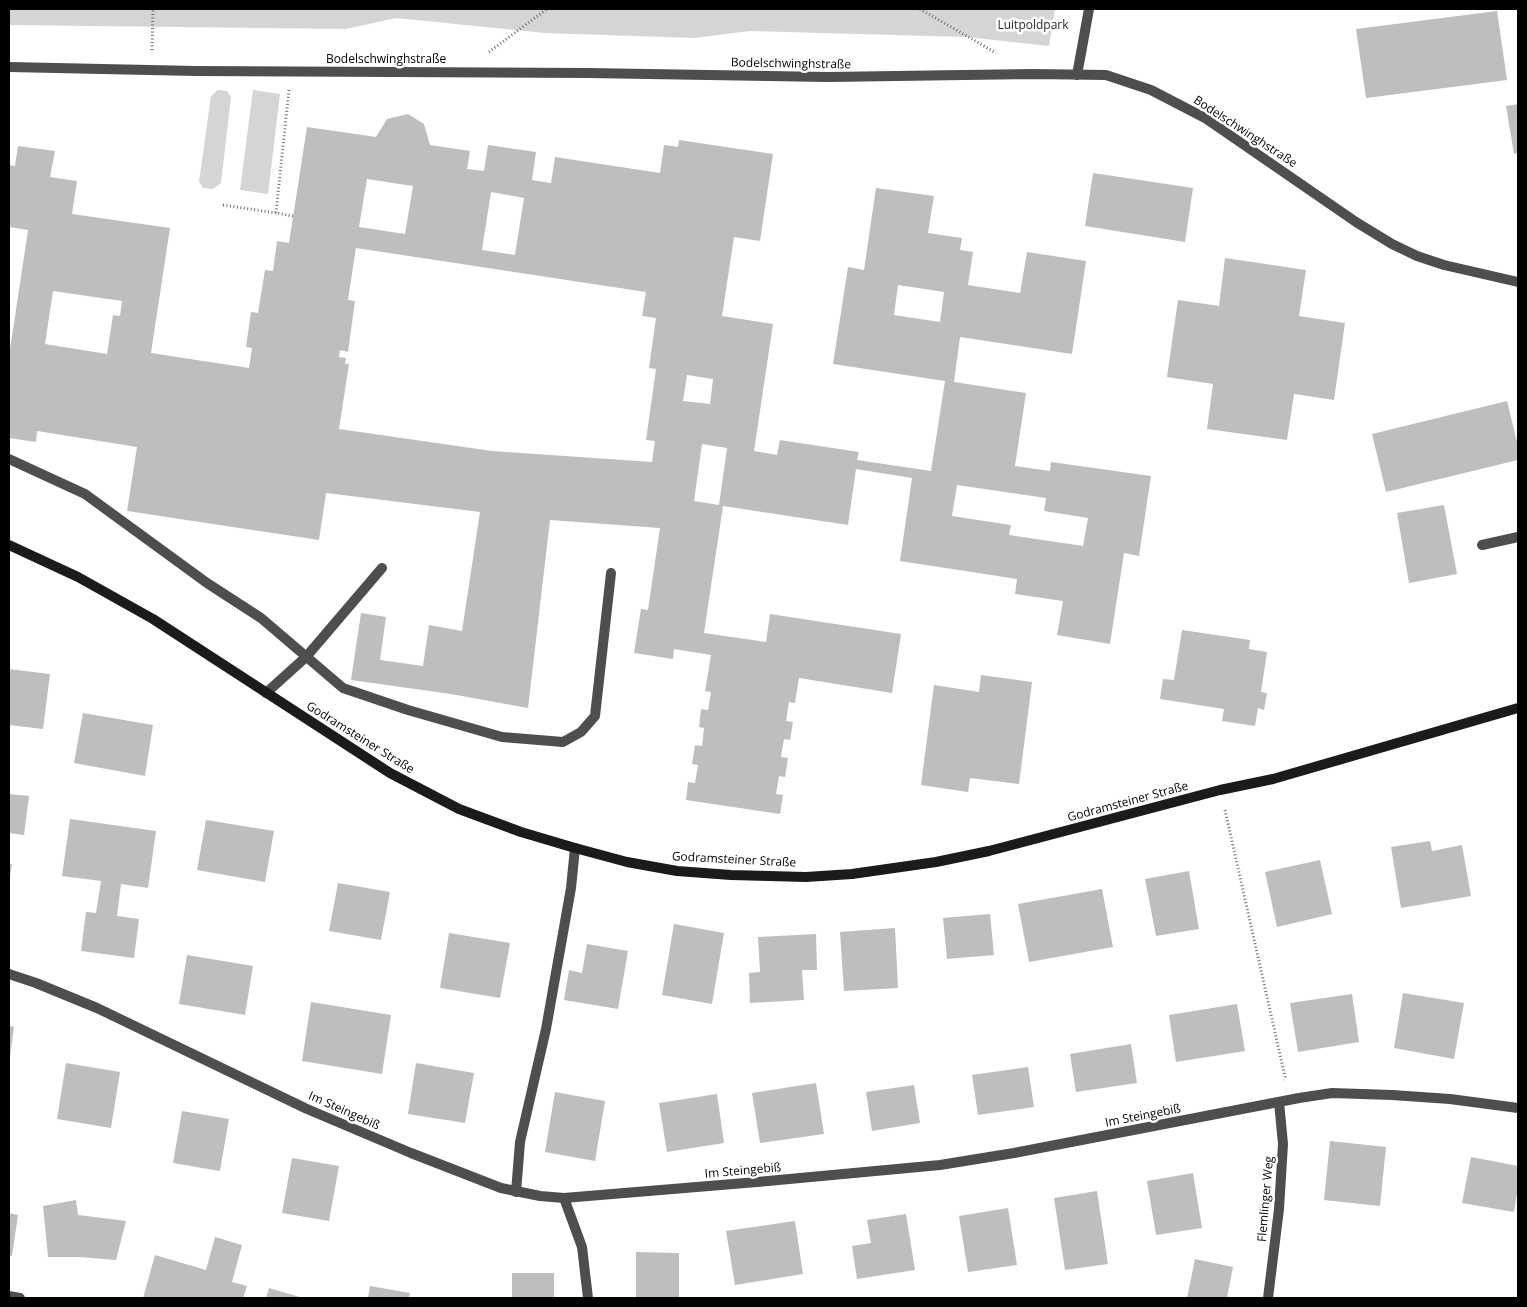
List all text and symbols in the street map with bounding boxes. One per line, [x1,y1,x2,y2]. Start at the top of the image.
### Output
park label: Luitpoldpark [997,19,1069,33]
street label: Bodelschwinghstraße [326,53,446,67]
street label: Bodelschwinghstraße [731,56,851,72]
street label: Bodelschwinghstraße [1191,93,1299,171]
street label: Godramsteiner Straße [303,699,417,777]
street label: Godramsteiner Straße [1066,779,1190,825]
street label: Godramsteiner Straße [671,850,797,870]
street label: Im Steingebiß [306,1089,382,1133]
street label: Im Steingebiß [1104,1102,1182,1130]
street label: Flemlinger Weg [1255,1155,1277,1243]
street label: Im Steingebiß [704,1160,782,1182]

